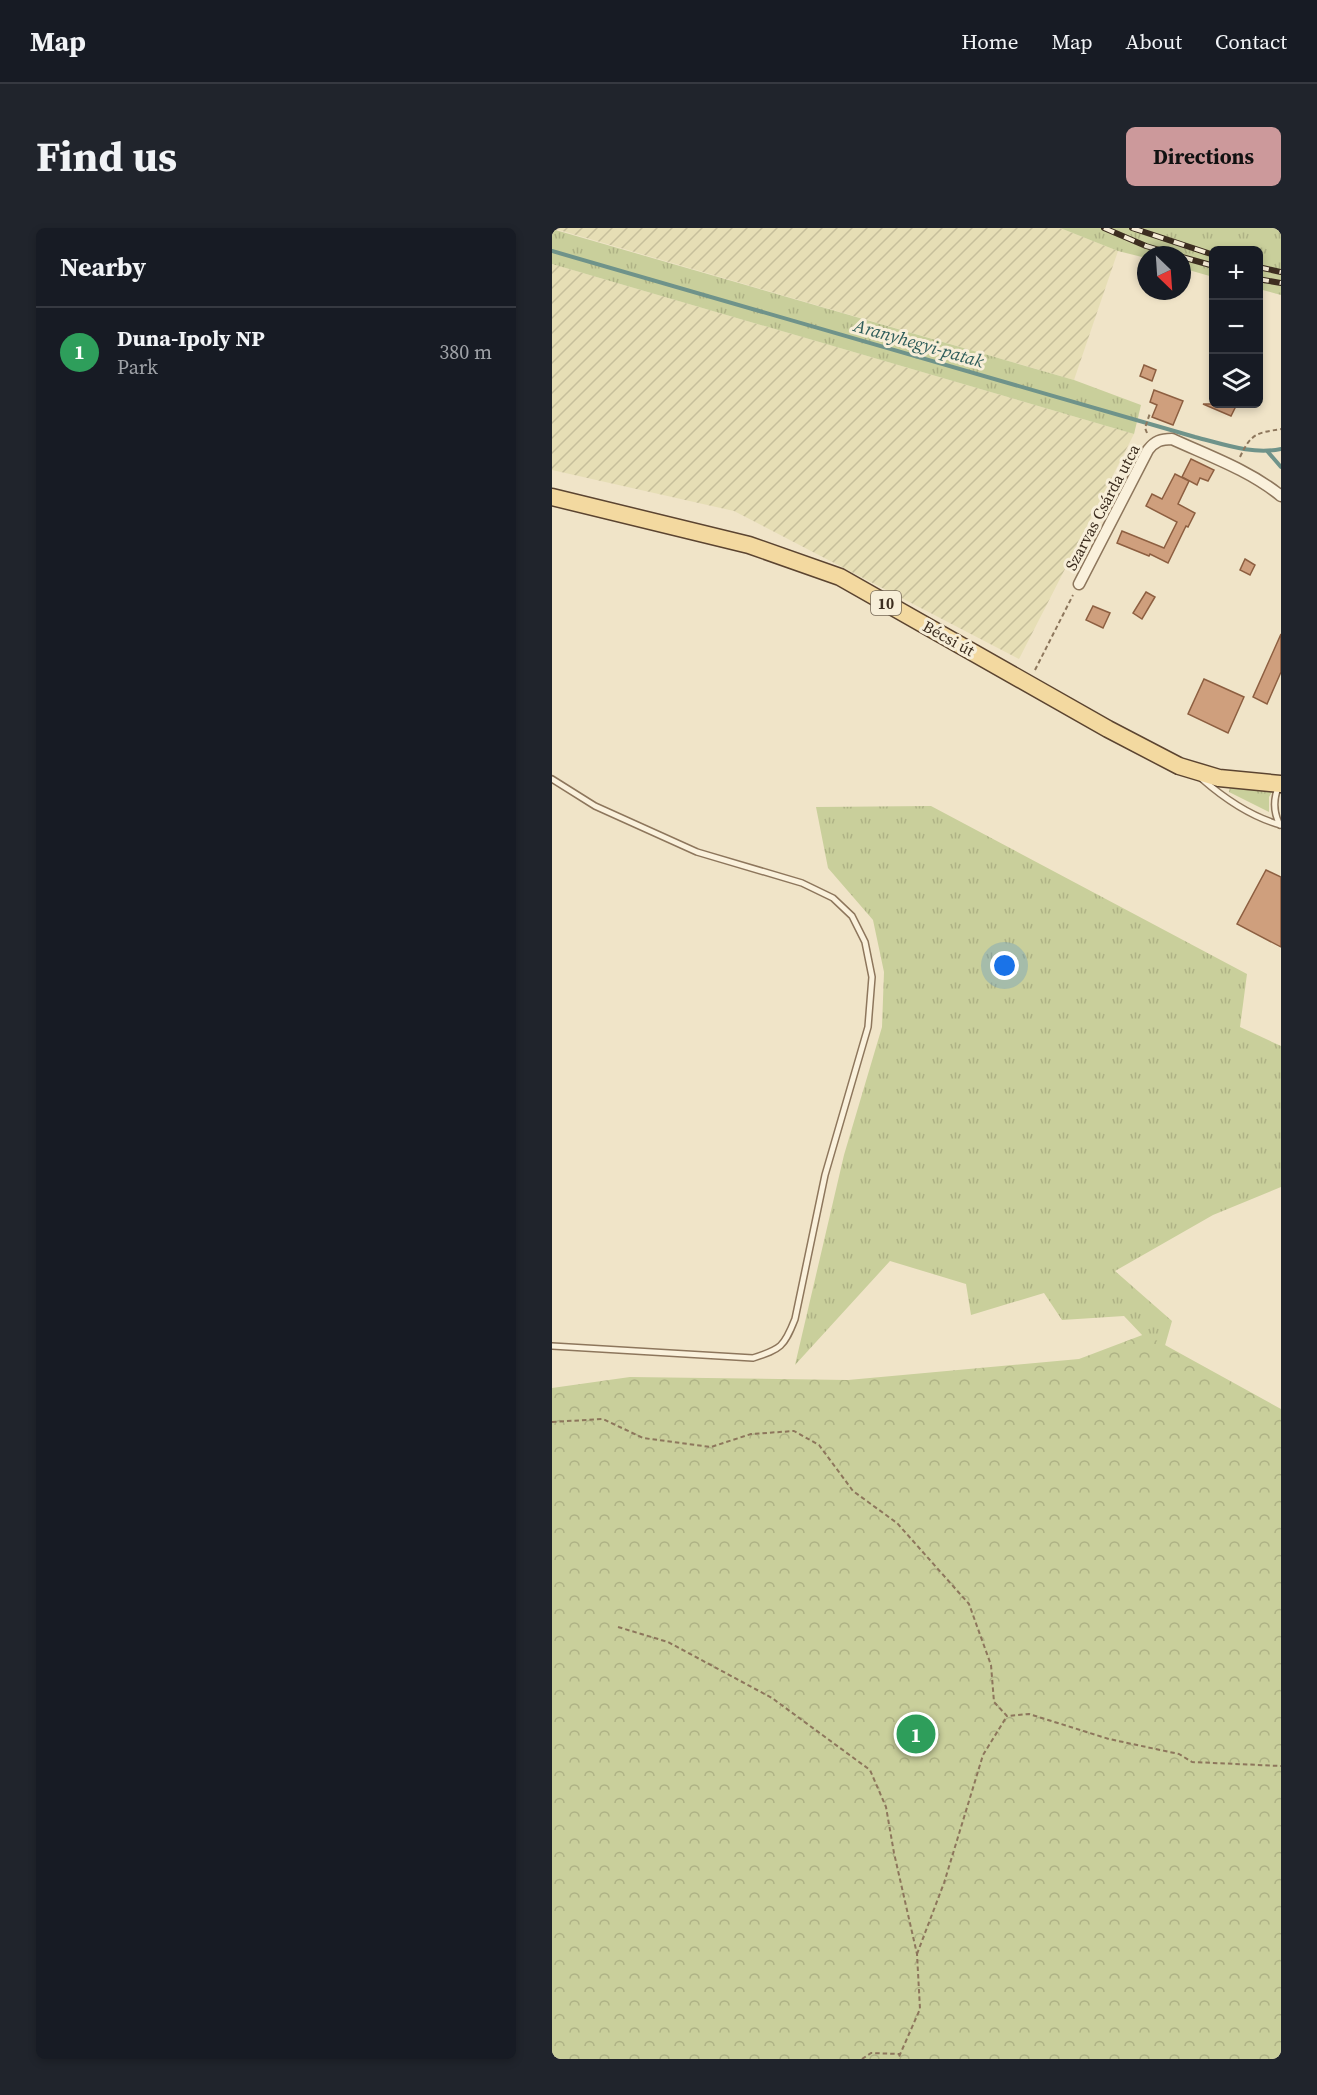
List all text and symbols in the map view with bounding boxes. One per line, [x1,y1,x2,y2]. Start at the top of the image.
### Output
text: Map [30,22,86,60]
text: Home [961,27,1019,56]
text: Map [1052,27,1093,56]
text: About [1126,27,1182,56]
text: Contact [1215,27,1287,56]
text: Find us [36,127,177,185]
button: Directions [1126,127,1281,186]
north arrow [1137,246,1191,300]
map controls [1209,246,1263,408]
button: + [1209,246,1263,300]
text: Nearby [60,249,146,285]
button: − [1209,300,1263,354]
water label: Aranyhegyi-patak [850,312,987,374]
text: Duna-Ipoly NP [117,323,265,353]
text: 1 [74,338,85,366]
text: 380 m [439,338,492,366]
text: Park [117,353,158,381]
button: layers [1209,354,1263,408]
street label: Szarvas Csárda utca [1059,439,1145,574]
road number: 10 [871,591,901,615]
street label: Bécsi út [919,615,980,662]
your location [990,951,1019,980]
pin: 1 [896,1712,936,1756]

